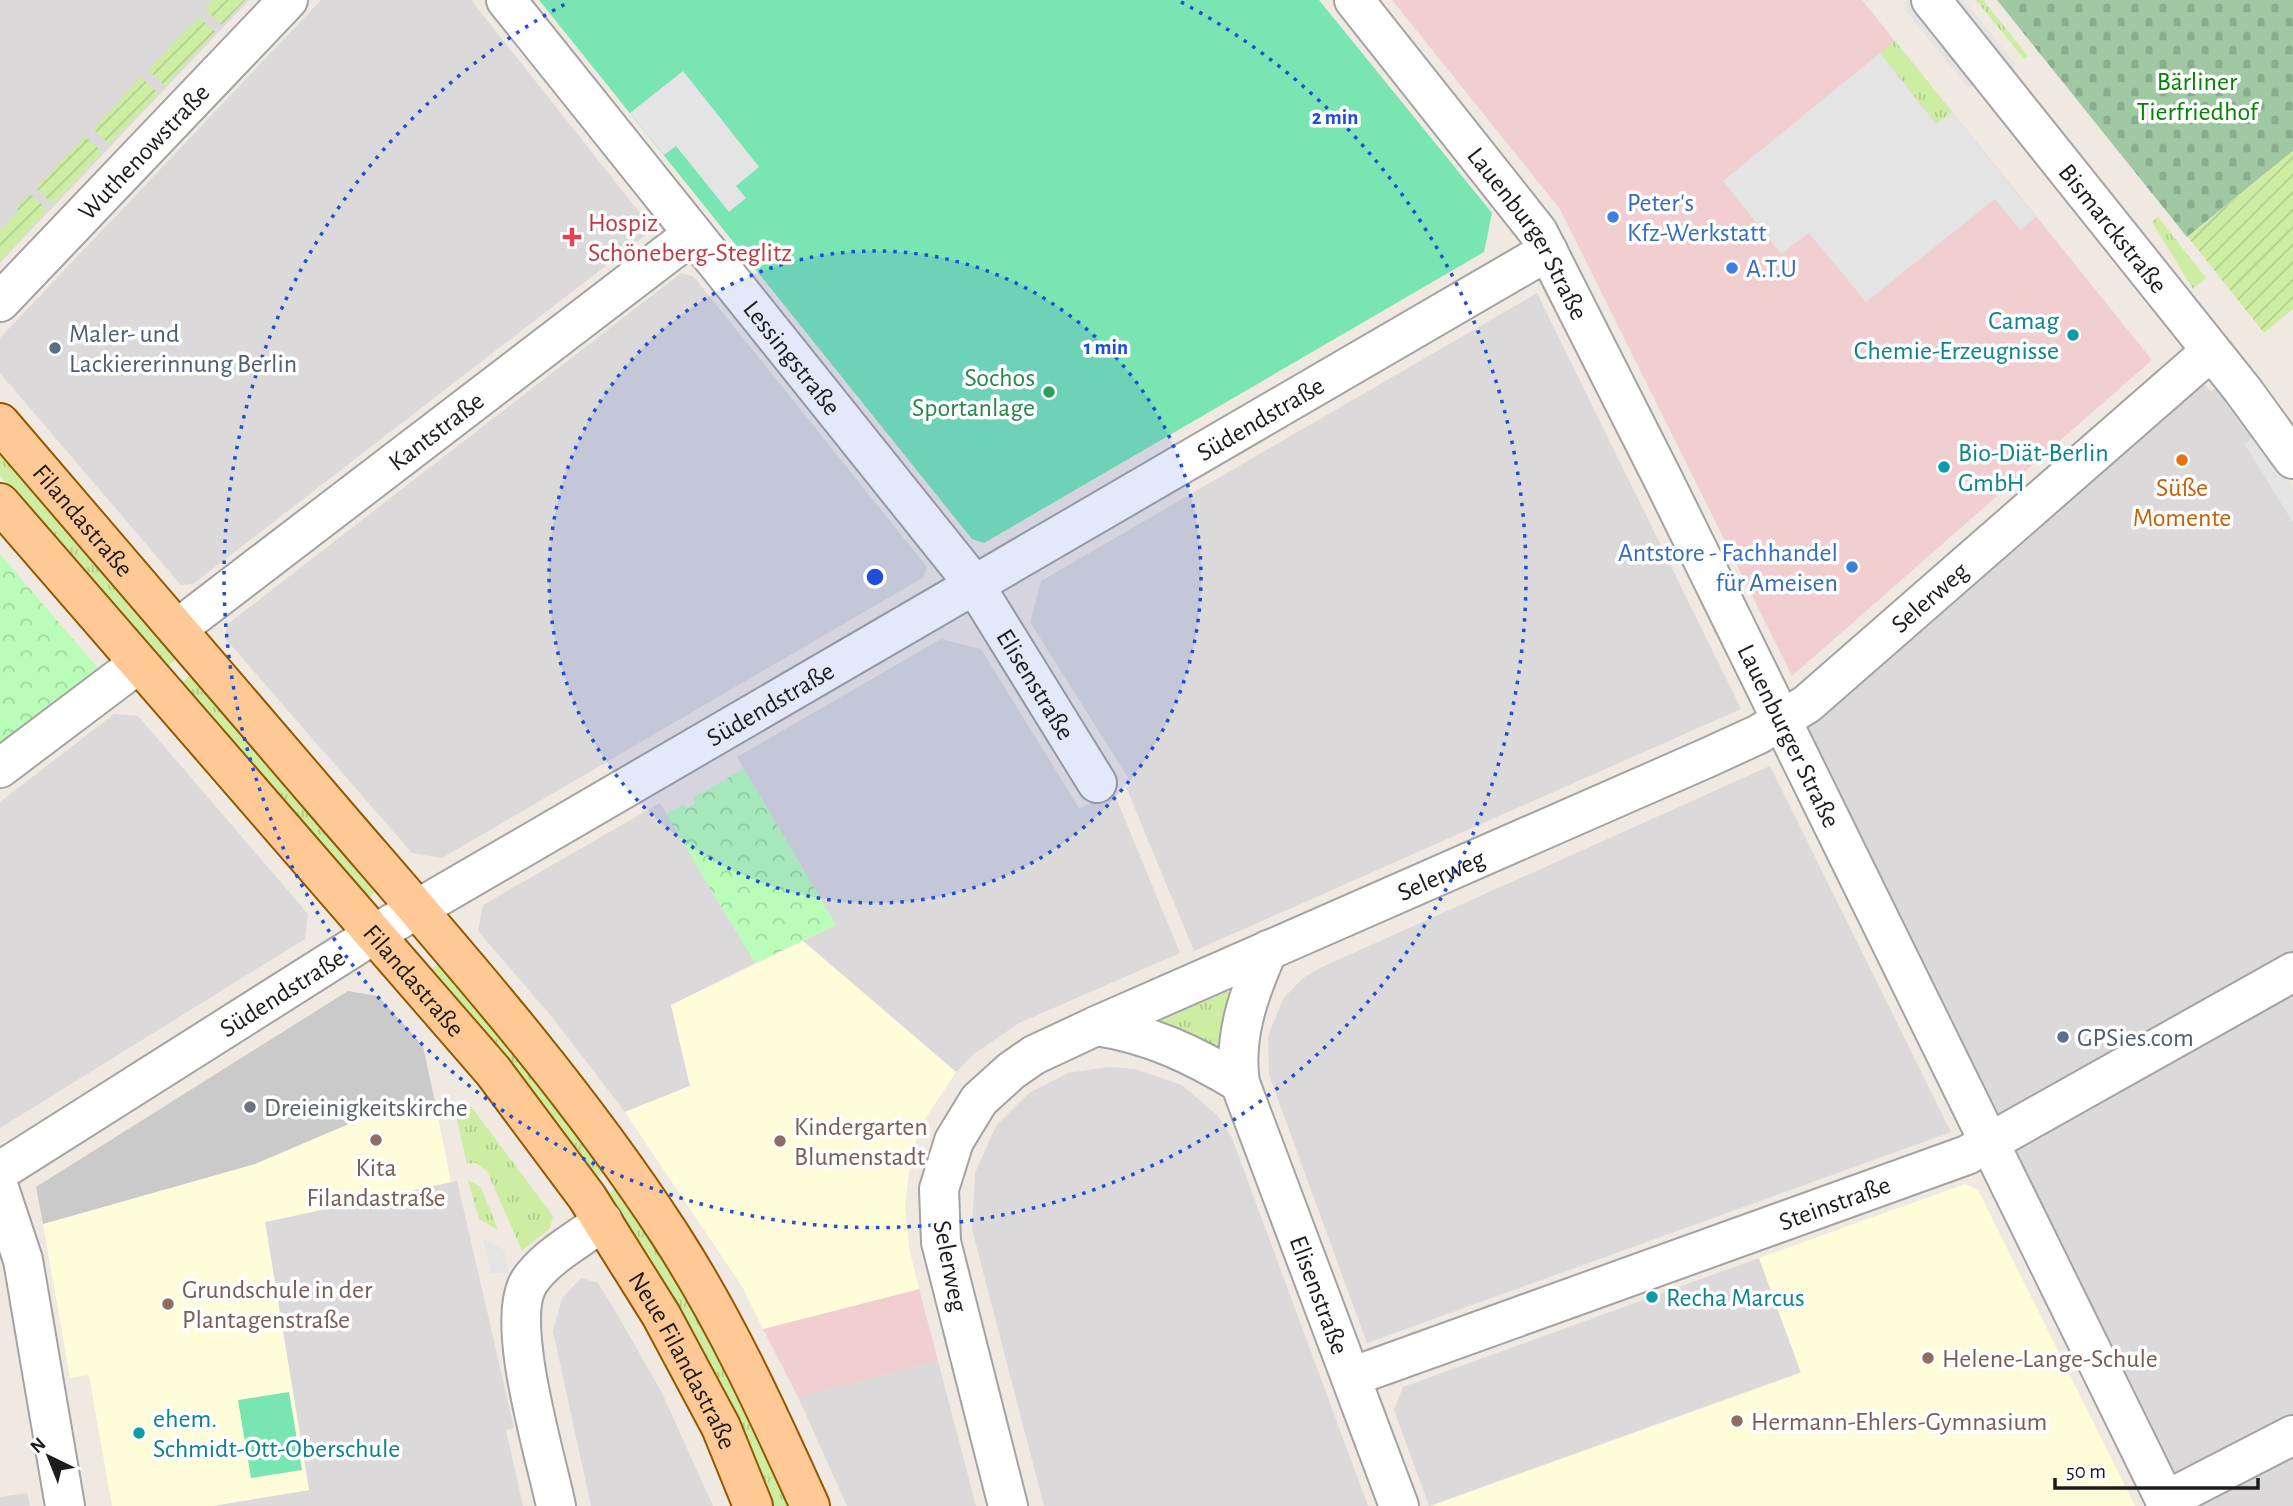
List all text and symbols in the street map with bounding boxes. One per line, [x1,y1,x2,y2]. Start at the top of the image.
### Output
park label: Bärliner Tierfriedhof [2136,69,2260,125]
street label: Wuthenowstraße [74,79,215,225]
text: 2 min [1312,107,1358,128]
street label: Lauenburger Straße [1462,143,1592,324]
street label: Bismarckstraße [2053,159,2172,298]
place label: Peter's Kfz-Werkstatt [1627,190,1767,246]
marker: Peter's Kfz-Werkstatt [1605,209,1621,225]
place label: Hospiz Schöneberg-Steglitz [588,210,792,266]
marker: Hospiz Schöneberg-Steglitz [562,227,582,247]
place label: A.T.U [1746,256,1797,282]
marker: A.T.U [1724,260,1740,276]
street label: Lessingstraße [738,296,845,420]
place label: Camag Chemie-Erzeugnisse [1854,308,2059,364]
place label: Maler- und Lackiererinnung Berlin [69,321,297,377]
marker: Camag Chemie-Erzeugnisse [2065,327,2081,343]
text: 1 min [1084,337,1128,358]
marker: Maler- und Lackiererinnung Berlin [47,340,63,356]
place label: Sochos Sportanlage [912,365,1035,421]
street label: Südendstraße [1193,372,1329,466]
marker: Sochos Sportanlage [1041,384,1057,400]
street label: Kantstraße [384,387,489,476]
place label: Bio-Diät-Berlin GmbH [1958,440,2109,496]
marker: Süße Momente [2174,452,2190,468]
marker: Bio-Diät-Berlin GmbH [1936,459,1952,475]
street label: Filandastraße [27,460,138,582]
place label: Süße Momente [2133,475,2231,531]
place label: Antstore - Fachhandel für Ameisen [1618,540,1838,596]
street label: Selerweg [1887,557,1974,638]
marker: Antstore - Fachhandel für Ameisen [1844,559,1860,575]
centre of rings [863,565,887,589]
street label: Elisenstraße [991,625,1079,744]
street label: Lauenburger Straße [1732,640,1844,832]
street label: Südendstraße [703,657,839,752]
street label: Selerweg [1394,845,1489,906]
street label: Filandastraße [358,920,469,1042]
street label: Südendstraße [216,944,350,1042]
place label: GPSies.com [2077,1025,2194,1051]
marker: GPSies.com [2055,1029,2071,1045]
place label: Dreieinigkeitskirche [264,1095,468,1121]
marker: Dreieinigkeitskirche [242,1099,258,1115]
place label: Kindergarten Blumenstadt [794,1114,928,1170]
marker: Kita Filandastraße [368,1132,384,1148]
marker: Kindergarten Blumenstadt [772,1133,788,1149]
place label: Kita Filandastraße [306,1155,446,1211]
street label: Steinstraße [1776,1172,1894,1236]
street label: Selerweg [928,1218,972,1314]
street label: Elisenstraße [1285,1232,1353,1358]
street label: Neue Filandastraße [623,1267,741,1453]
place label: Grundschule in der Plantagenstraße [182,1277,373,1333]
place label: Recha Marcus [1666,1285,1805,1311]
marker: Recha Marcus [1644,1289,1660,1305]
marker: Grundschule in der Plantagenstraße [160,1296,176,1312]
place label: Helene-Lange-Schule [1942,1346,2158,1372]
marker: Helene-Lange-Schule [1920,1350,1936,1366]
place label: ehem. Schmidt-Ott-Oberschule [153,1406,400,1462]
place label: Hermann-Ehlers-Gymnasium [1751,1409,2047,1435]
marker: Hermann-Ehlers-Gymnasium [1729,1413,1745,1429]
north arrow [14,1422,84,1492]
marker: ehem. Schmidt-Ott-Oberschule [131,1425,147,1441]
text: N [27,1434,50,1457]
scale bar [2055,1446,2258,1490]
text: 50 m [2066,1461,2106,1482]

